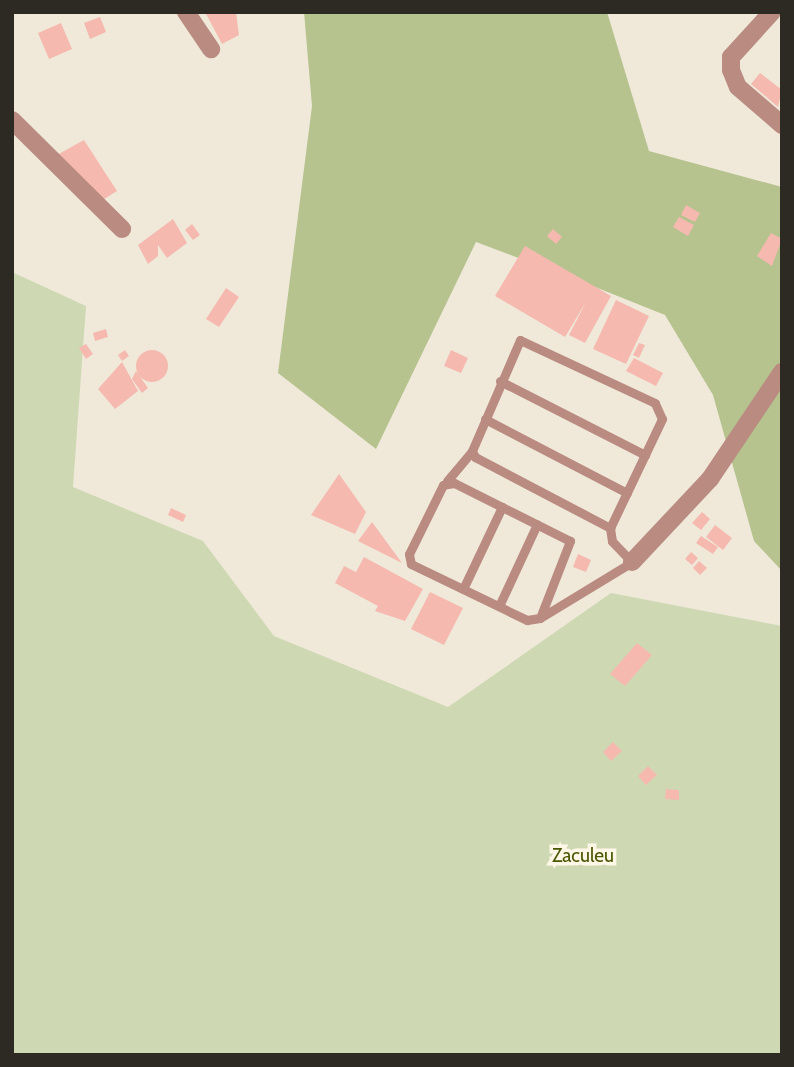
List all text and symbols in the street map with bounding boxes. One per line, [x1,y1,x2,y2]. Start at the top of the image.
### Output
park label: Zaculeu [552,845,614,867]

